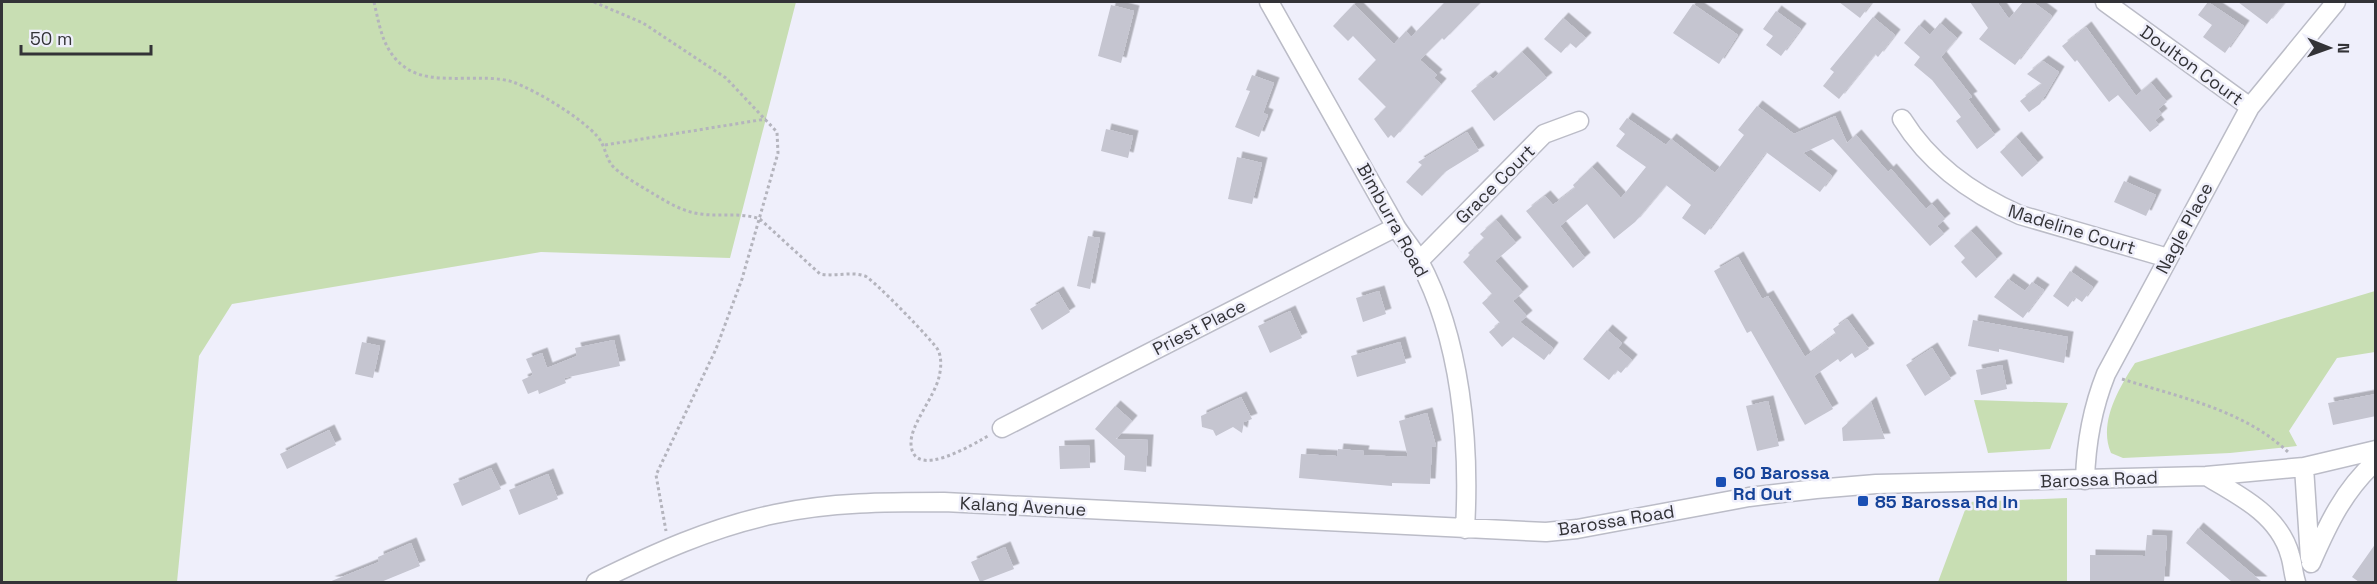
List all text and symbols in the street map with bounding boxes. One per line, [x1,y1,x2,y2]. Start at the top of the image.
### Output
scale bar [21,18,152,56]
north arrow [2299,18,2359,78]
street label: Doulton Court [2136,20,2248,110]
text: 50 m [30,27,72,50]
text: N [2333,43,2354,54]
street label: Grace Court [1450,139,1540,229]
street label: Bimburra Road [1352,159,1434,281]
street label: Nagle Place [2150,178,2218,278]
street label: Madeline Court [2006,199,2138,259]
street label: Priest Place [1149,294,1249,360]
place label: 60 Barossa Rd Out [1733,461,1830,505]
street label: Barossa Road [2040,465,2158,493]
marker: 60 Barossa Rd Out [1714,475,1728,489]
place label: 85 Barossa Rd In [1875,490,2018,513]
street label: Kalang Avenue [959,491,1087,521]
marker: 85 Barossa Rd In [1856,494,1870,508]
street label: Barossa Road [1556,499,1676,541]

